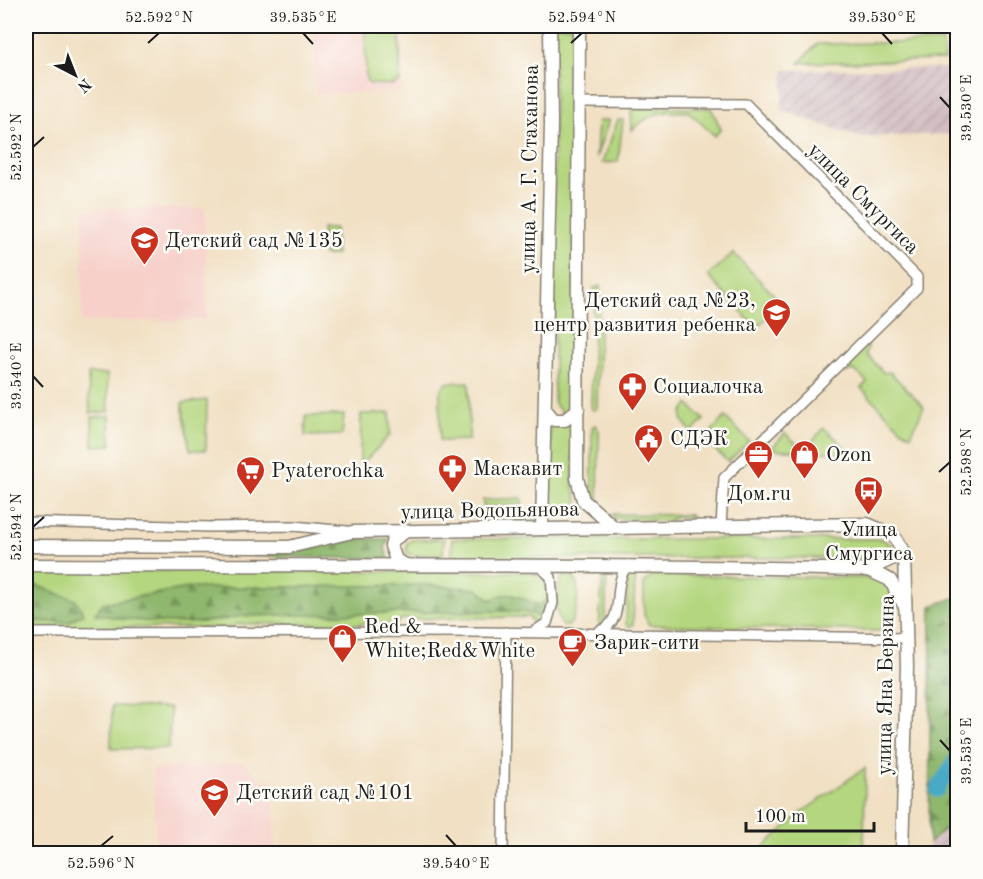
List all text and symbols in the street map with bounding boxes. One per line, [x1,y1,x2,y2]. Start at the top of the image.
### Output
text: 52.592°N [125,11,193,26]
text: 39.535°E [270,11,336,26]
text: 52.594°N [548,11,616,26]
text: 39.530°E [849,11,915,26]
north arrow [45,45,105,105]
street label: улица А. Г. Стаханова [518,64,543,274]
text: N [73,75,94,95]
text: 39.530°E [960,75,975,141]
text: 52.592°N [10,113,25,181]
street label: улица Смургиса [803,139,923,259]
school or university icon: Детский сад №135 [128,224,160,266]
place label: Детский сад №135 [165,231,343,252]
place label: Детский сад №23, центр развития ребенка [534,291,756,336]
school or university icon: Детский сад №23, центр развития ребенка [761,296,793,338]
text: 39.540°E [10,343,25,409]
pharmacy icon: Социалочка [616,370,648,412]
place label: Социалочка [653,377,763,398]
public building icon: СДЭК [633,422,665,464]
text: 52.598°N [960,428,975,496]
place label: СДЭК [670,429,728,450]
office icon: Дом.ru [743,438,775,480]
shop icon: Ozon [789,438,821,480]
place label: Ozon [826,445,872,466]
pharmacy icon: Маскавит [436,452,468,494]
supermarket icon: Pyaterochka [234,454,266,496]
place label: Маскавит [473,459,562,480]
place label: Pyaterochka [271,461,384,482]
bus stop icon: Улица Смургиса [853,474,885,516]
place label: Дом.ru [727,484,791,505]
text: 52.594°N [10,493,25,561]
street label: улица Водопьянова [400,499,580,524]
place label: Улица Смургиса [825,520,913,565]
street label: улица Яна Берзина [874,594,899,776]
place label: Red & White;Red&White [364,617,535,662]
shop icon: Red & White;Red&White [327,622,359,664]
cafe icon: Зарик-сити [557,626,589,668]
place label: Зарик-сити [594,633,700,654]
text: 39.535°E [960,718,975,784]
school or university icon: Детский сад №101 [199,776,231,818]
place label: Детский сад №101 [236,783,414,804]
scale bar [746,795,874,833]
text: 100 m [755,808,806,826]
text: 52.596°N [67,857,135,872]
text: 39.540°E [423,857,489,872]

